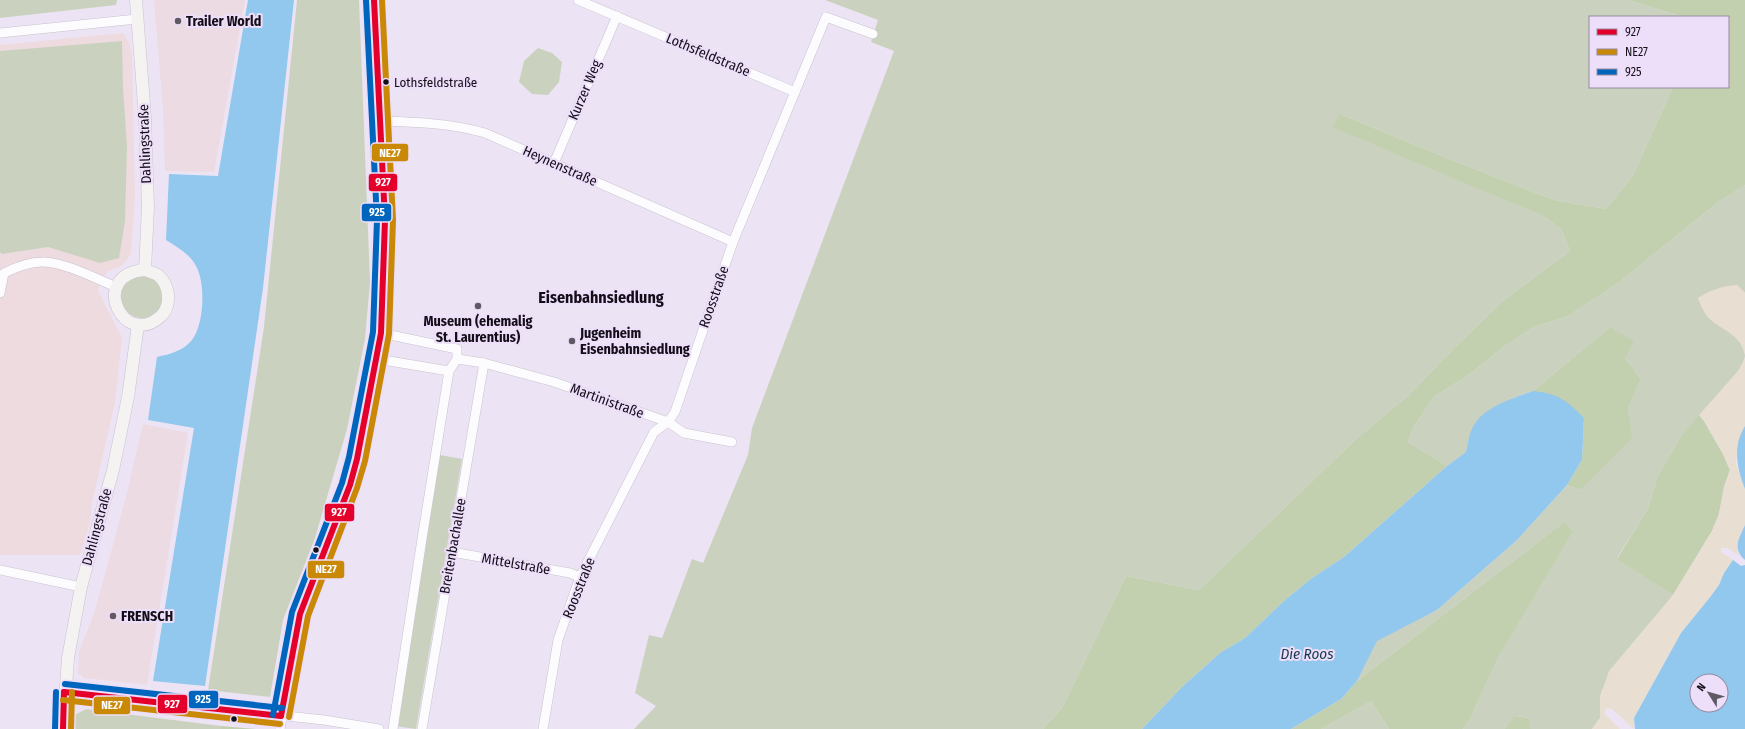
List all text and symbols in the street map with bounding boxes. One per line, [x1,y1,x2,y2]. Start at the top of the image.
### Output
place label: Trailer World [186,13,261,30]
marker: Trailer World [173,16,183,26]
legend [1589,16,1729,88]
text: 927 [1625,25,1641,39]
street label: Lothsfeldstraße [663,30,753,80]
text: NE27 [1625,45,1648,59]
street label: Kurzer Weg [565,57,605,123]
text: 925 [1625,65,1642,79]
place label: Lothsfeldstraße [394,75,477,90]
marker: Lothsfeldstraße [381,77,391,87]
street label: Dahlingstraße [135,104,155,184]
street label: Heynenstraße [520,142,600,190]
line badge: NE27 [371,143,409,162]
text: NE27 [379,147,401,160]
line badge: 927 [368,173,398,192]
text: 927 [375,176,391,189]
line badge: 925 [361,203,392,222]
text: 925 [369,206,386,219]
street label: Roosstraße [696,264,733,330]
district label: Eisenbahnsiedlung [538,288,664,307]
marker: Museum (ehemalig St. Laurentius) [473,301,483,311]
place label: Museum (ehemalig St. Laurentius) [423,313,533,346]
place label: Jugenheim Eisenbahnsiedlung [579,325,690,358]
marker: Jugenheim Eisenbahnsiedlung [567,336,577,346]
street label: Martinistraße [568,380,646,422]
street label: Dahlingstraße [78,486,116,568]
street label: Breitenbachallee [436,497,470,595]
line badge: 927 [324,503,355,522]
text: 927 [331,506,347,519]
unlabelled marker [311,545,321,555]
street label: Mittelstraße [480,550,552,578]
street label: Roosstraße [559,555,599,621]
line badge: NE27 [307,560,345,579]
text: NE27 [315,563,337,576]
place label: FRENSCH [121,608,173,625]
marker: FRENSCH [108,611,118,621]
water label: Die Roos [1280,645,1334,663]
north arrow [1689,673,1729,713]
text: N [1694,681,1709,694]
line badge: 925 [188,690,219,709]
text: 925 [195,693,212,706]
line badge: 927 [157,694,188,714]
line badge: NE27 [93,696,131,715]
text: 927 [164,698,180,711]
text: NE27 [101,699,123,712]
unlabelled marker [229,714,239,724]

